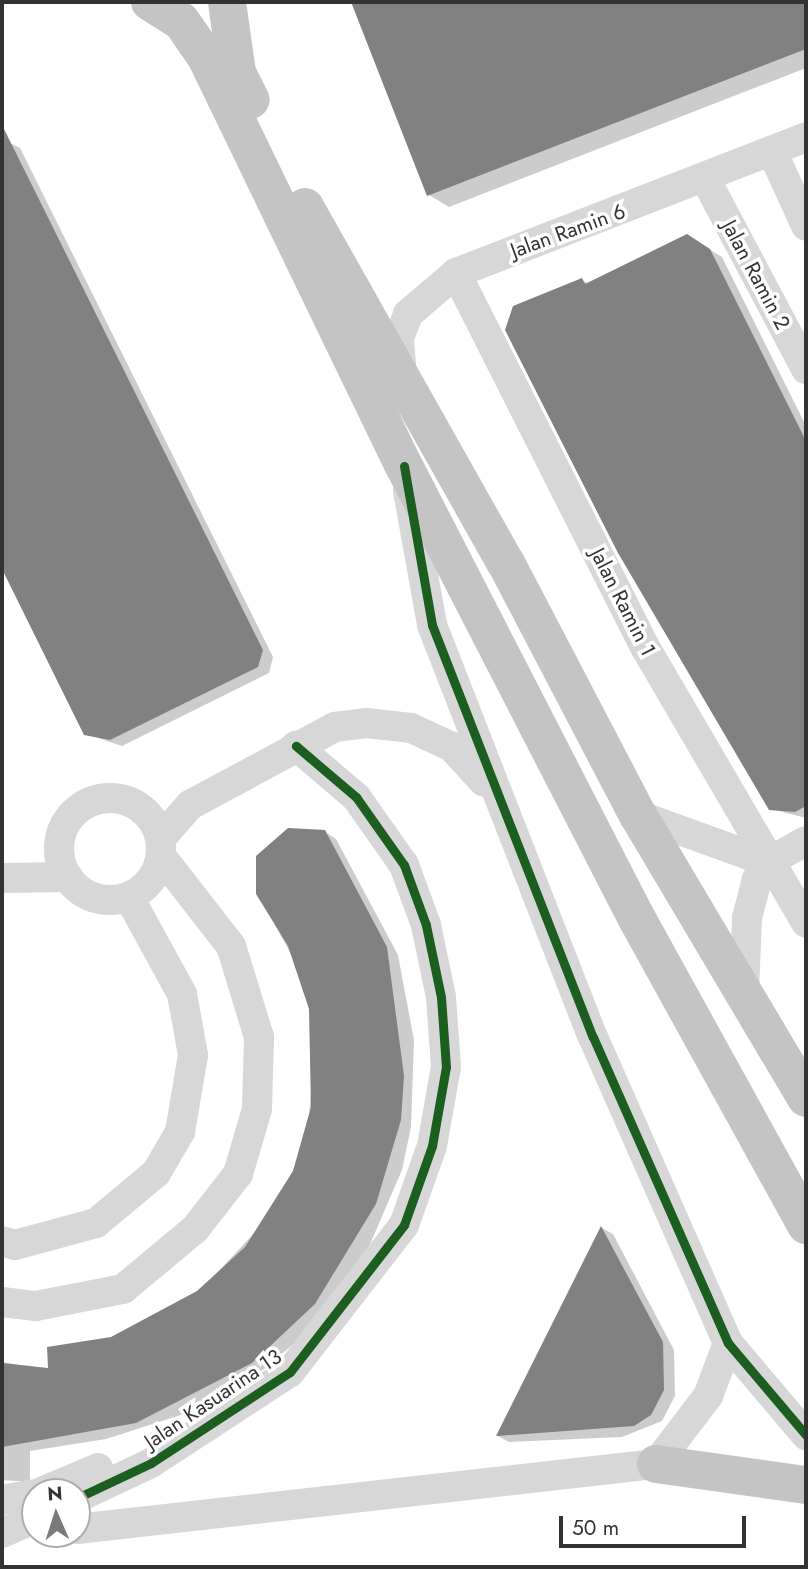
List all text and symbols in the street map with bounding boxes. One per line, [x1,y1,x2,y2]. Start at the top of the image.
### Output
street label: Jalan Ramin 6 [507,199,629,263]
street label: Jalan Ramin 2 [717,216,795,334]
street label: Jalan Ramin 1 [585,544,661,660]
street label: Jalan Kasuarina 13 [140,1344,286,1454]
north arrow [21,1478,91,1548]
text: N [47,1480,63,1507]
scale bar [563,1502,750,1546]
text: 50 m [572,1513,619,1543]

